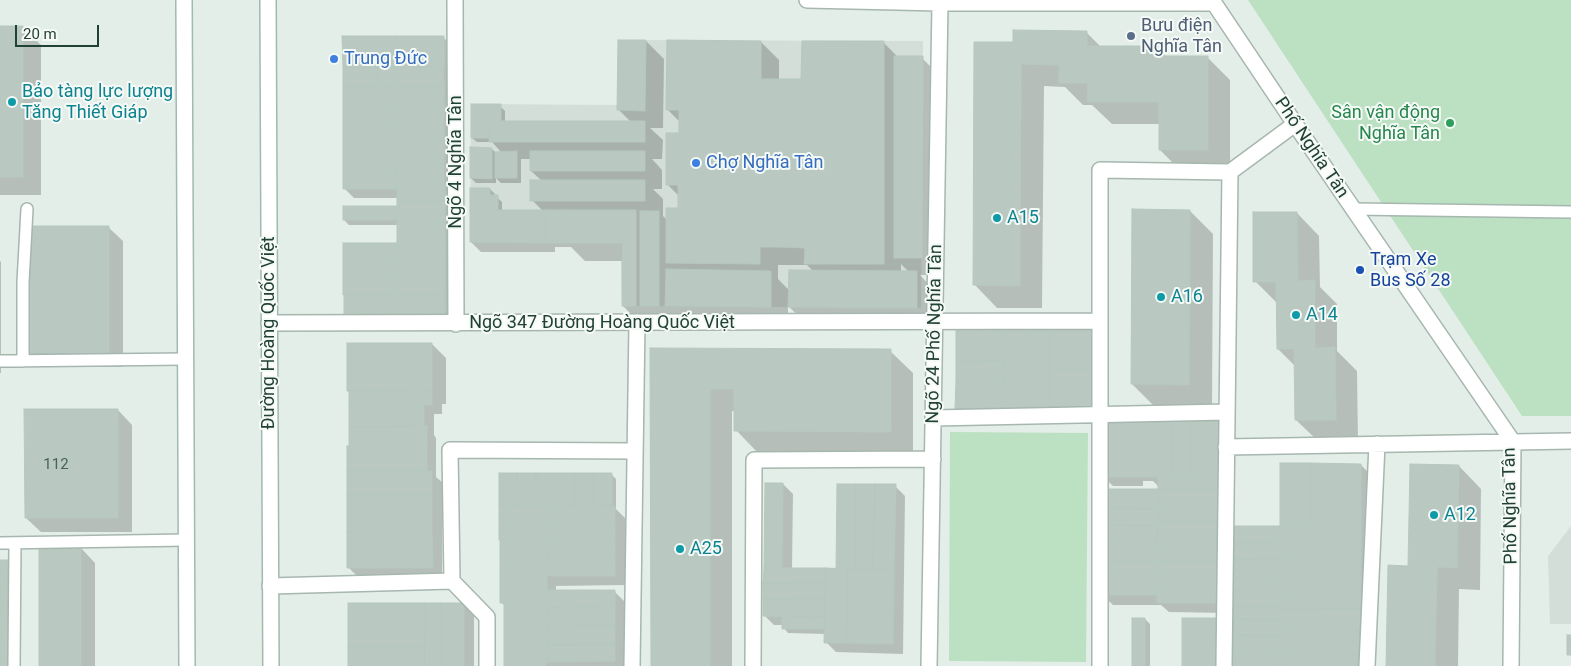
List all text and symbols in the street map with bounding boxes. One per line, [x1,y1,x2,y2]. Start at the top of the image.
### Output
scale bar [18,15,101,47]
place label: Bưu điện Nghĩa Tân [1141,15,1222,58]
text: 20 m [23,25,57,43]
marker: Bưu điện Nghĩa Tân [1125,30,1137,42]
place label: Trung Đức [344,48,427,70]
marker: Trung Đức [328,53,340,65]
place label: Bảo tàng lực lượng Tăng Thiết Giáp [22,81,173,124]
street label: Phố Nghĩa Tân [1269,93,1353,203]
street label: Ngõ 4 Nghĩa Tân [445,95,467,229]
marker: Bảo tàng lực lượng Tăng Thiết Giáp [6,96,18,108]
place label: Sân vận động Nghĩa Tân [1331,102,1440,144]
marker: Sân vận động Nghĩa Tân [1444,117,1456,129]
place label: Chợ Nghĩa Tân [706,152,823,174]
marker: Chợ Nghĩa Tân [690,157,702,169]
place label: A15 [1007,207,1039,229]
marker: A15 [991,212,1003,224]
street label: Đường Hoàng Quốc Việt [258,236,280,430]
street label: Ngõ 24 Phố Nghĩa Tân [923,244,947,424]
place label: Trạm Xe Bus Số 28 [1370,249,1451,292]
marker: Trạm Xe Bus Số 28 [1354,264,1366,276]
place label: A16 [1171,286,1203,308]
marker: A16 [1155,291,1167,303]
place label: A14 [1306,304,1338,326]
marker: A14 [1290,309,1302,321]
street label: Ngõ 347 Đường Hoàng Quốc Việt [469,312,735,334]
street label: Phố Nghĩa Tân [1499,447,1523,565]
house number: 112 [43,456,69,474]
place label: A12 [1444,504,1476,526]
marker: A12 [1428,509,1440,521]
place label: A25 [690,538,722,560]
marker: A25 [674,543,686,555]

